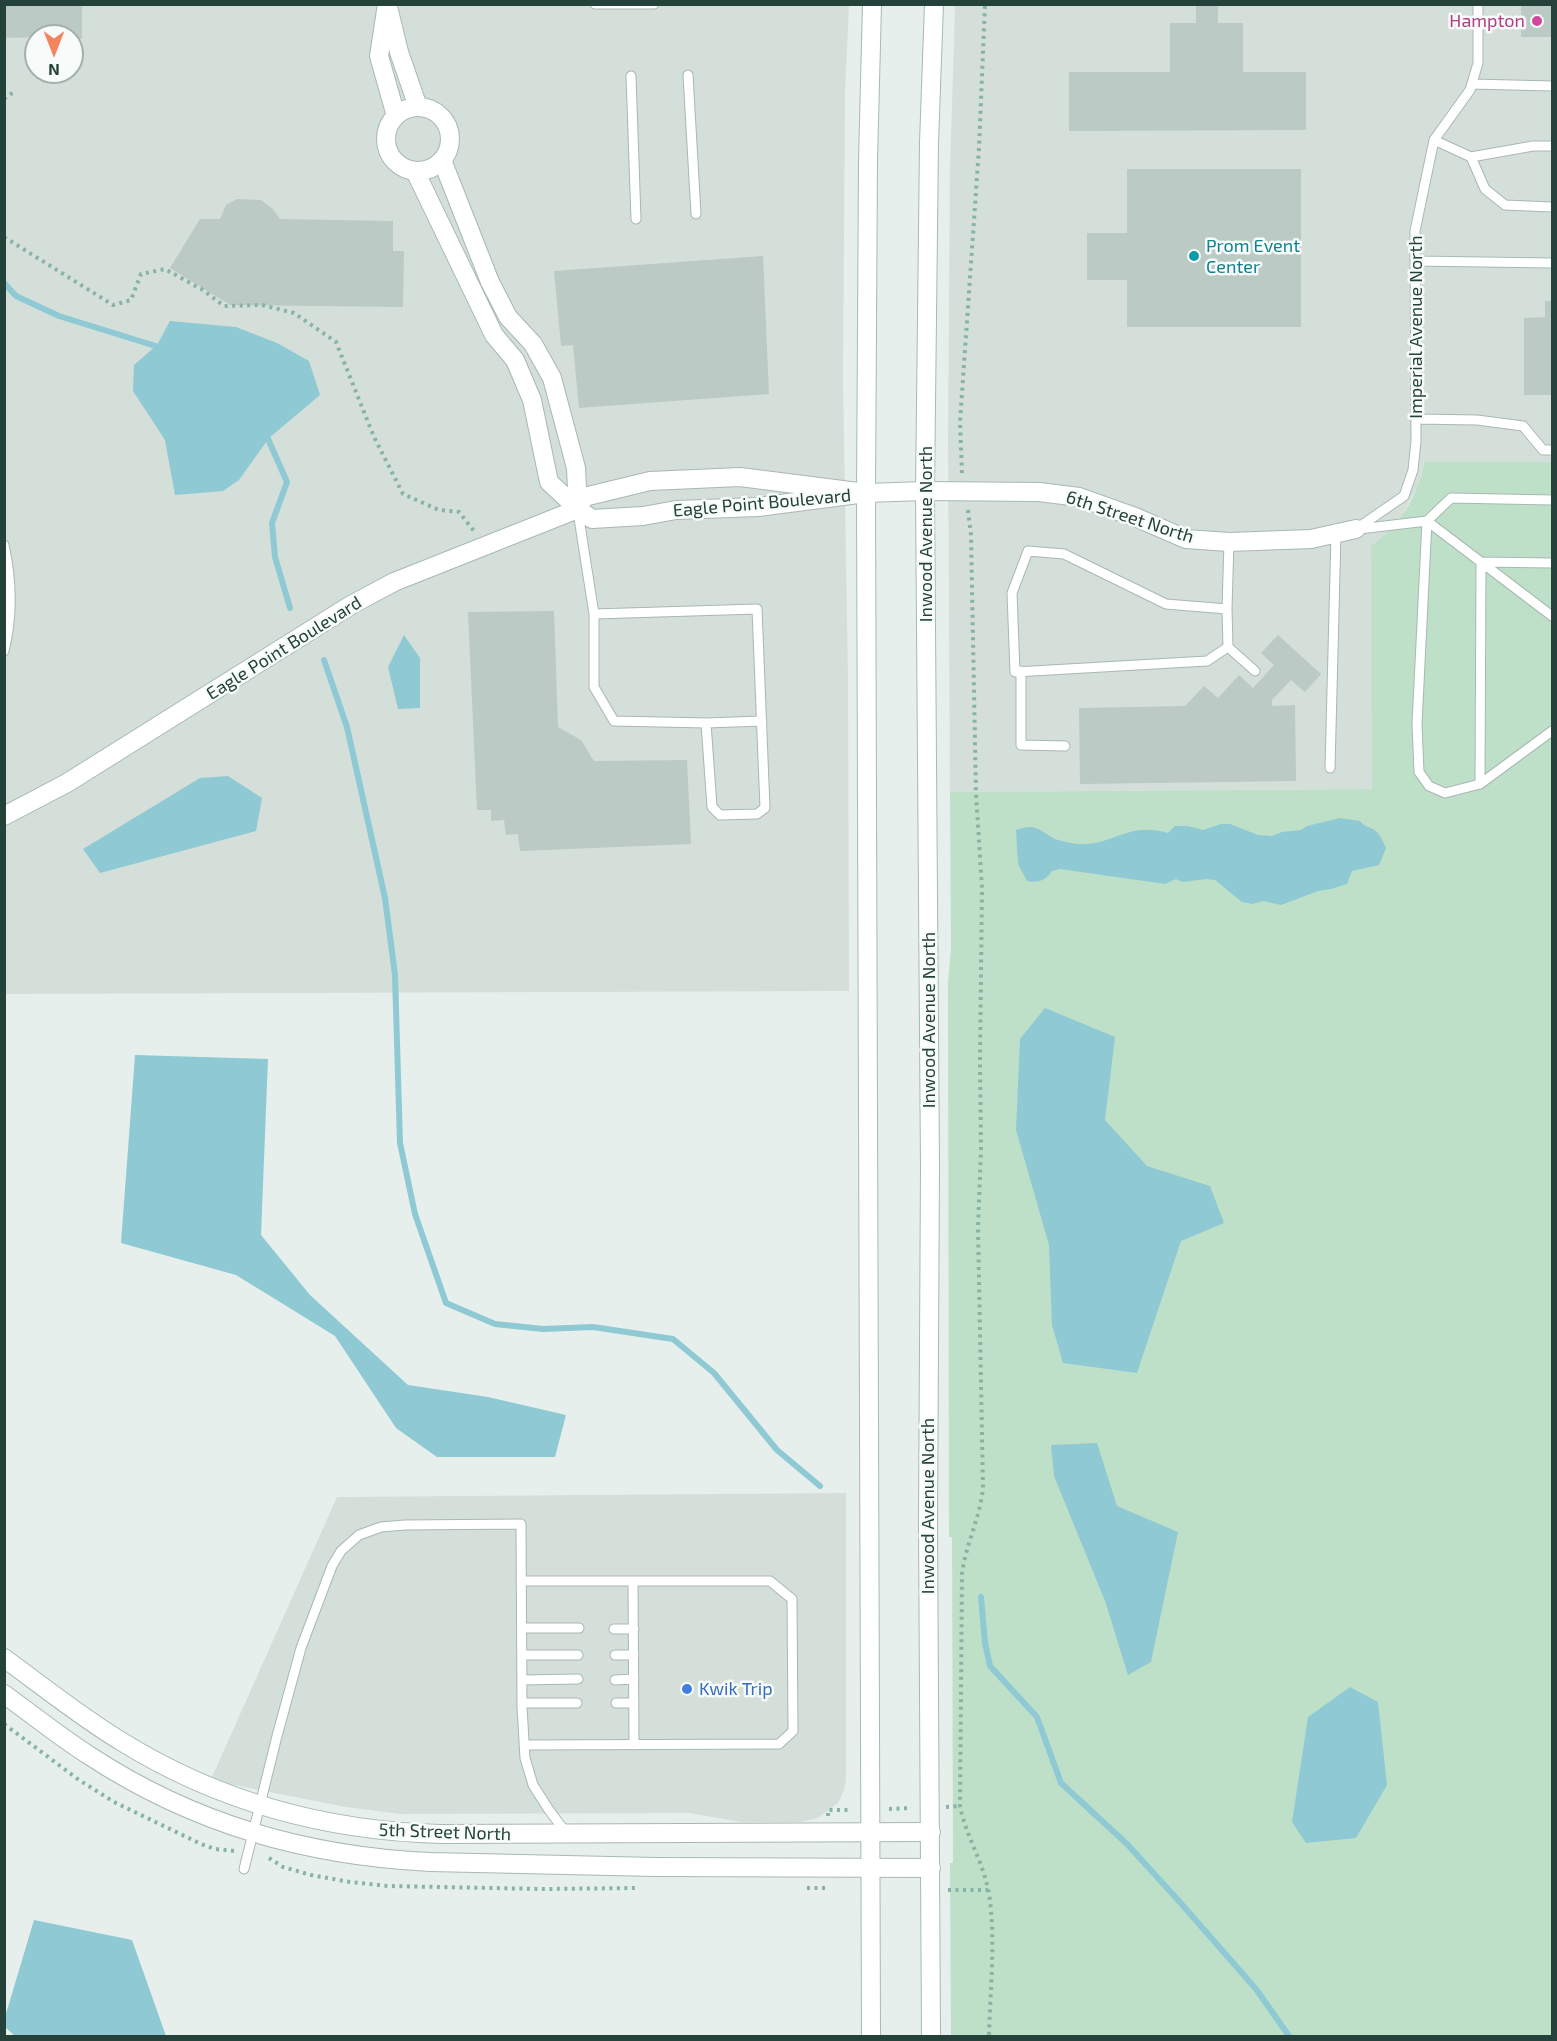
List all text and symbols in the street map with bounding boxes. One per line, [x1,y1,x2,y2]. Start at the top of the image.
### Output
place label: Hampton [1449,10,1525,32]
marker: Hampton [1530,14,1544,28]
north arrow [24,24,84,84]
text: N [48,61,60,80]
place label: Prom Event Center [1206,235,1300,278]
street label: Imperial Avenue North [1405,235,1427,419]
marker: Prom Event Center [1187,249,1201,263]
street label: Inwood Avenue North [915,446,937,622]
street label: Eagle Point Boulevard [672,484,852,522]
street label: 6th Street North [1063,486,1197,548]
street label: Eagle Point Boulevard [202,591,366,705]
street label: Inwood Avenue North [918,932,940,1108]
street label: Inwood Avenue North [917,1418,939,1594]
place label: Kwik Trip [699,1678,773,1700]
marker: Kwik Trip [680,1682,694,1696]
street label: 5th Street North [378,1819,512,1845]

